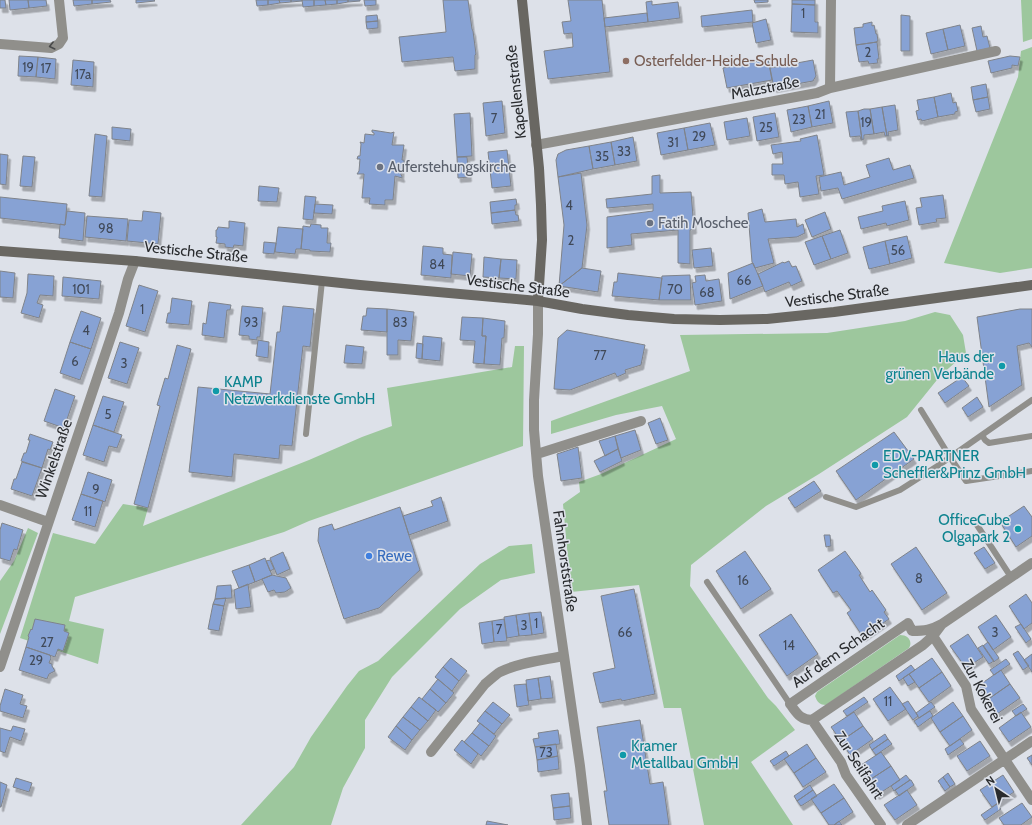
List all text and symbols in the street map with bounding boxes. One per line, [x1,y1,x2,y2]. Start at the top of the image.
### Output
house number: 1 [801,5,805,21]
one-way arrow [49,41,56,50]
street label: Kapellenstraße [502,44,530,140]
house number: 2 [865,44,872,60]
place label: Osterfelder-Heide-Schule [634,52,798,70]
marker: Osterfelder-Heide-Schule [621,56,631,66]
house number: 19 [22,59,34,75]
house number: 17 [41,60,52,76]
house number: 17a [75,66,92,82]
street label: Malzstraße [729,72,801,103]
house number: 21 [814,106,826,122]
house number: 7 [491,110,498,126]
house number: 23 [792,111,806,127]
house number: 19 [860,114,872,130]
house number: 25 [759,119,773,135]
house number: 29 [692,128,706,144]
house number: 31 [667,134,679,150]
house number: 33 [617,143,631,159]
house number: 35 [595,148,609,164]
place label: Auferstehungskirche [388,158,516,176]
marker: Auferstehungskirche [375,162,385,172]
house number: 4 [565,197,573,213]
place label: Fatih Moschee [658,214,749,232]
marker: Fatih Moschee [645,218,655,228]
house number: 98 [98,220,114,236]
house number: 2 [568,232,575,248]
street label: Vestische Straße [143,238,249,266]
house number: 56 [891,242,905,258]
house number: 84 [429,256,445,272]
street label: Vestische Straße [465,271,571,301]
house number: 66 [737,272,751,288]
house number: 101 [72,281,90,297]
house number: 70 [667,281,683,297]
street label: Vestische Straße [784,281,890,311]
house number: 68 [699,284,715,300]
house number: 1 [140,301,144,317]
house number: 93 [244,314,258,330]
house number: 83 [393,314,407,330]
house number: 4 [82,322,90,338]
house number: 77 [593,347,607,363]
place label: Haus der grünen Verbände [886,348,994,383]
house number: 6 [71,353,79,369]
house number: 3 [120,355,128,371]
marker: Haus der grünen Verbände [997,361,1007,371]
place label: KAMP Netzwerkdienste GmbH [224,373,375,408]
marker: KAMP Netzwerkdienste GmbH [211,386,221,396]
house number: 5 [104,406,112,422]
street label: Winkelstraße [32,417,76,501]
place label: EDV-PARTNER Scheffler&Prinz GmbH [883,447,1026,482]
marker: EDV-PARTNER Scheffler&Prinz GmbH [870,460,880,470]
house number: 9 [92,481,100,497]
house number: 11 [84,503,92,519]
street label: Fahnhorststraße [549,509,581,613]
place label: OfficeCube Olgapark 2 [938,511,1010,546]
marker: OfficeCube Olgapark 2 [1013,524,1023,534]
place label: Rewe [377,547,412,565]
marker: Rewe [364,551,374,561]
house number: 8 [915,570,923,586]
house number: 16 [737,572,749,588]
street label: Auf dem Schacht [788,614,888,692]
house number: 1 [534,615,538,631]
house number: 3 [520,617,528,633]
house number: 7 [496,621,503,637]
house number: 66 [618,624,632,640]
house number: 3 [991,624,999,640]
house number: 27 [40,634,54,650]
house number: 14 [783,637,795,653]
house number: 29 [29,652,43,668]
street label: Zur Kokerei [958,656,1006,726]
house number: 11 [884,693,892,709]
street label: Zur Seilfahrt [831,728,887,802]
place label: Kramer Metallbau GmbH [631,737,739,772]
house number: 73 [539,744,553,760]
marker: Kramer Metallbau GmbH [618,750,628,760]
north arrow [976,769,1016,809]
text: N [983,773,997,789]

